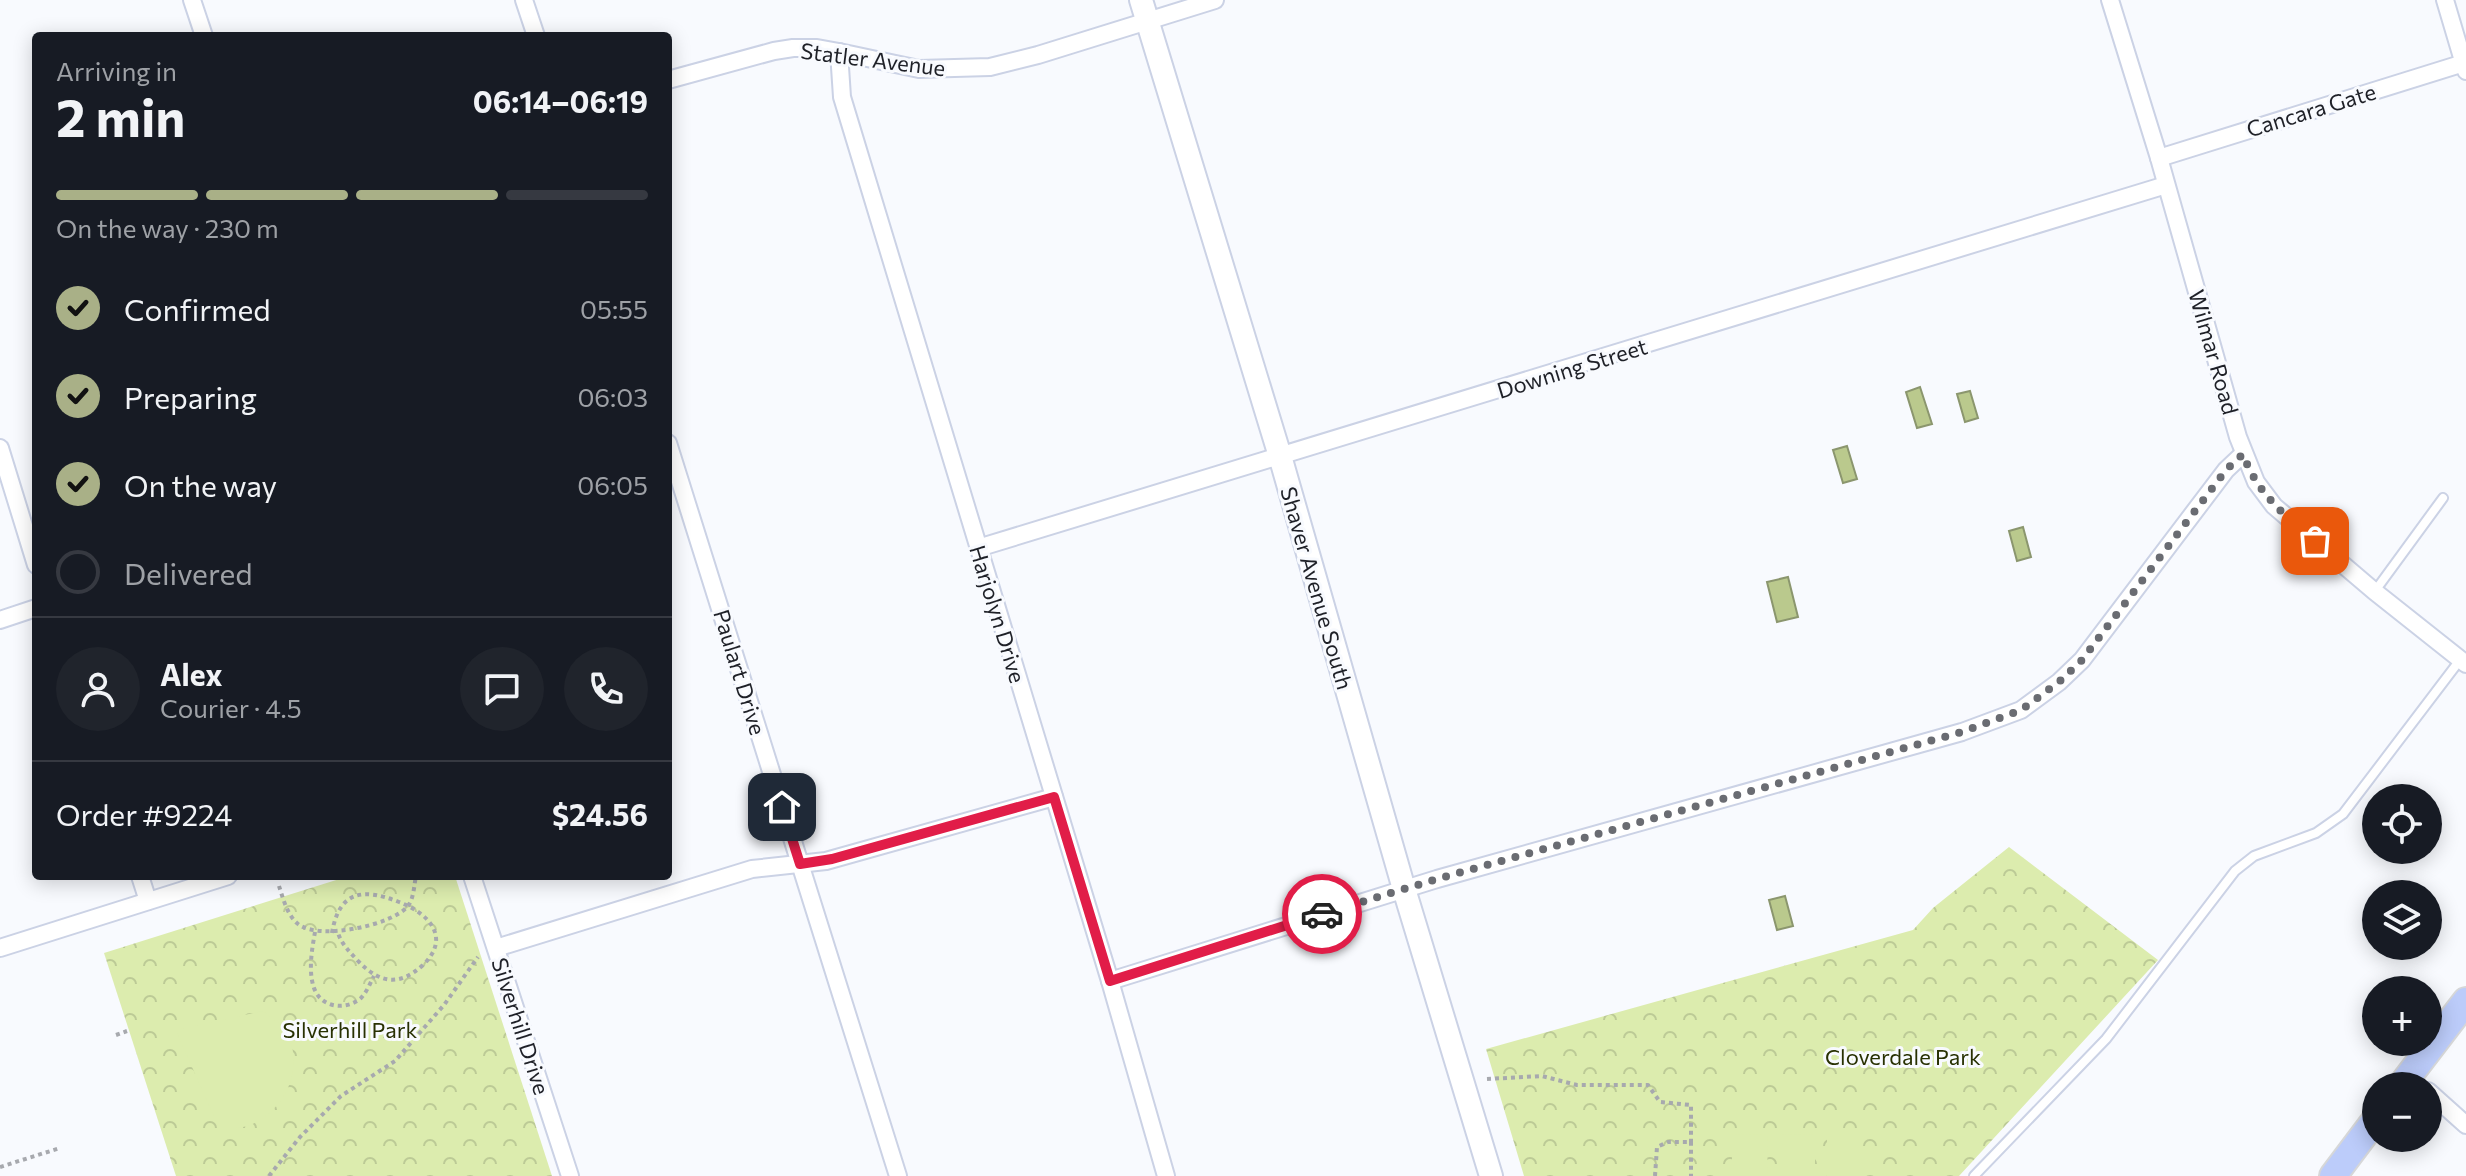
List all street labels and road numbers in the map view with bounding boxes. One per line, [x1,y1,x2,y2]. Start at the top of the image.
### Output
street label: Statler Avenue [799,37,947,81]
street label: Cancara Gate [2243,78,2379,142]
street label: Wilmar Road [2183,286,2245,418]
street label: Downing Street [1494,332,1650,404]
street label: Shaver Avenue South [1275,483,1359,693]
street label: Harjolyn Drive [964,542,1032,686]
street label: Paulart Drive [708,606,772,738]
street label: Silverhill Drive [486,954,556,1098]

